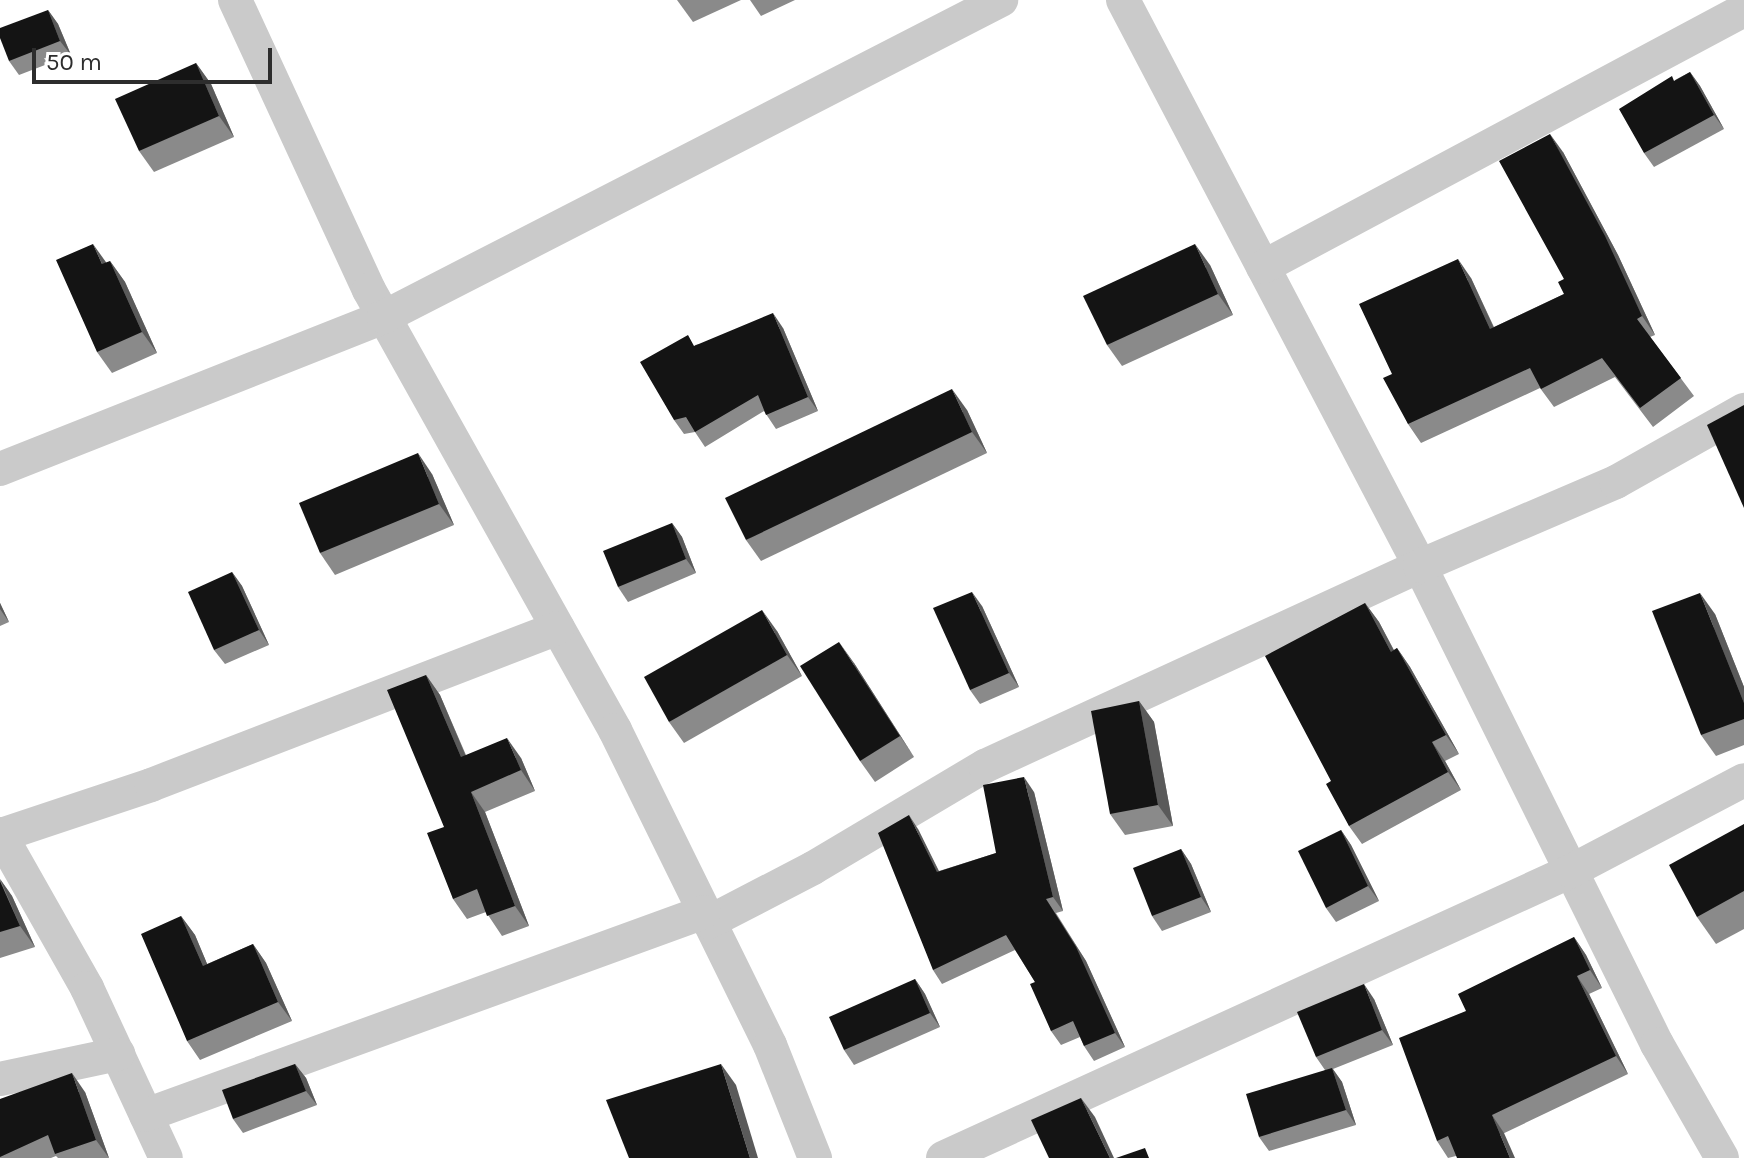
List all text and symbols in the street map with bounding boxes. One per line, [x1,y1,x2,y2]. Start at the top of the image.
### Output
scale bar [36,32,276,82]
text: 50 m [46,48,102,76]

